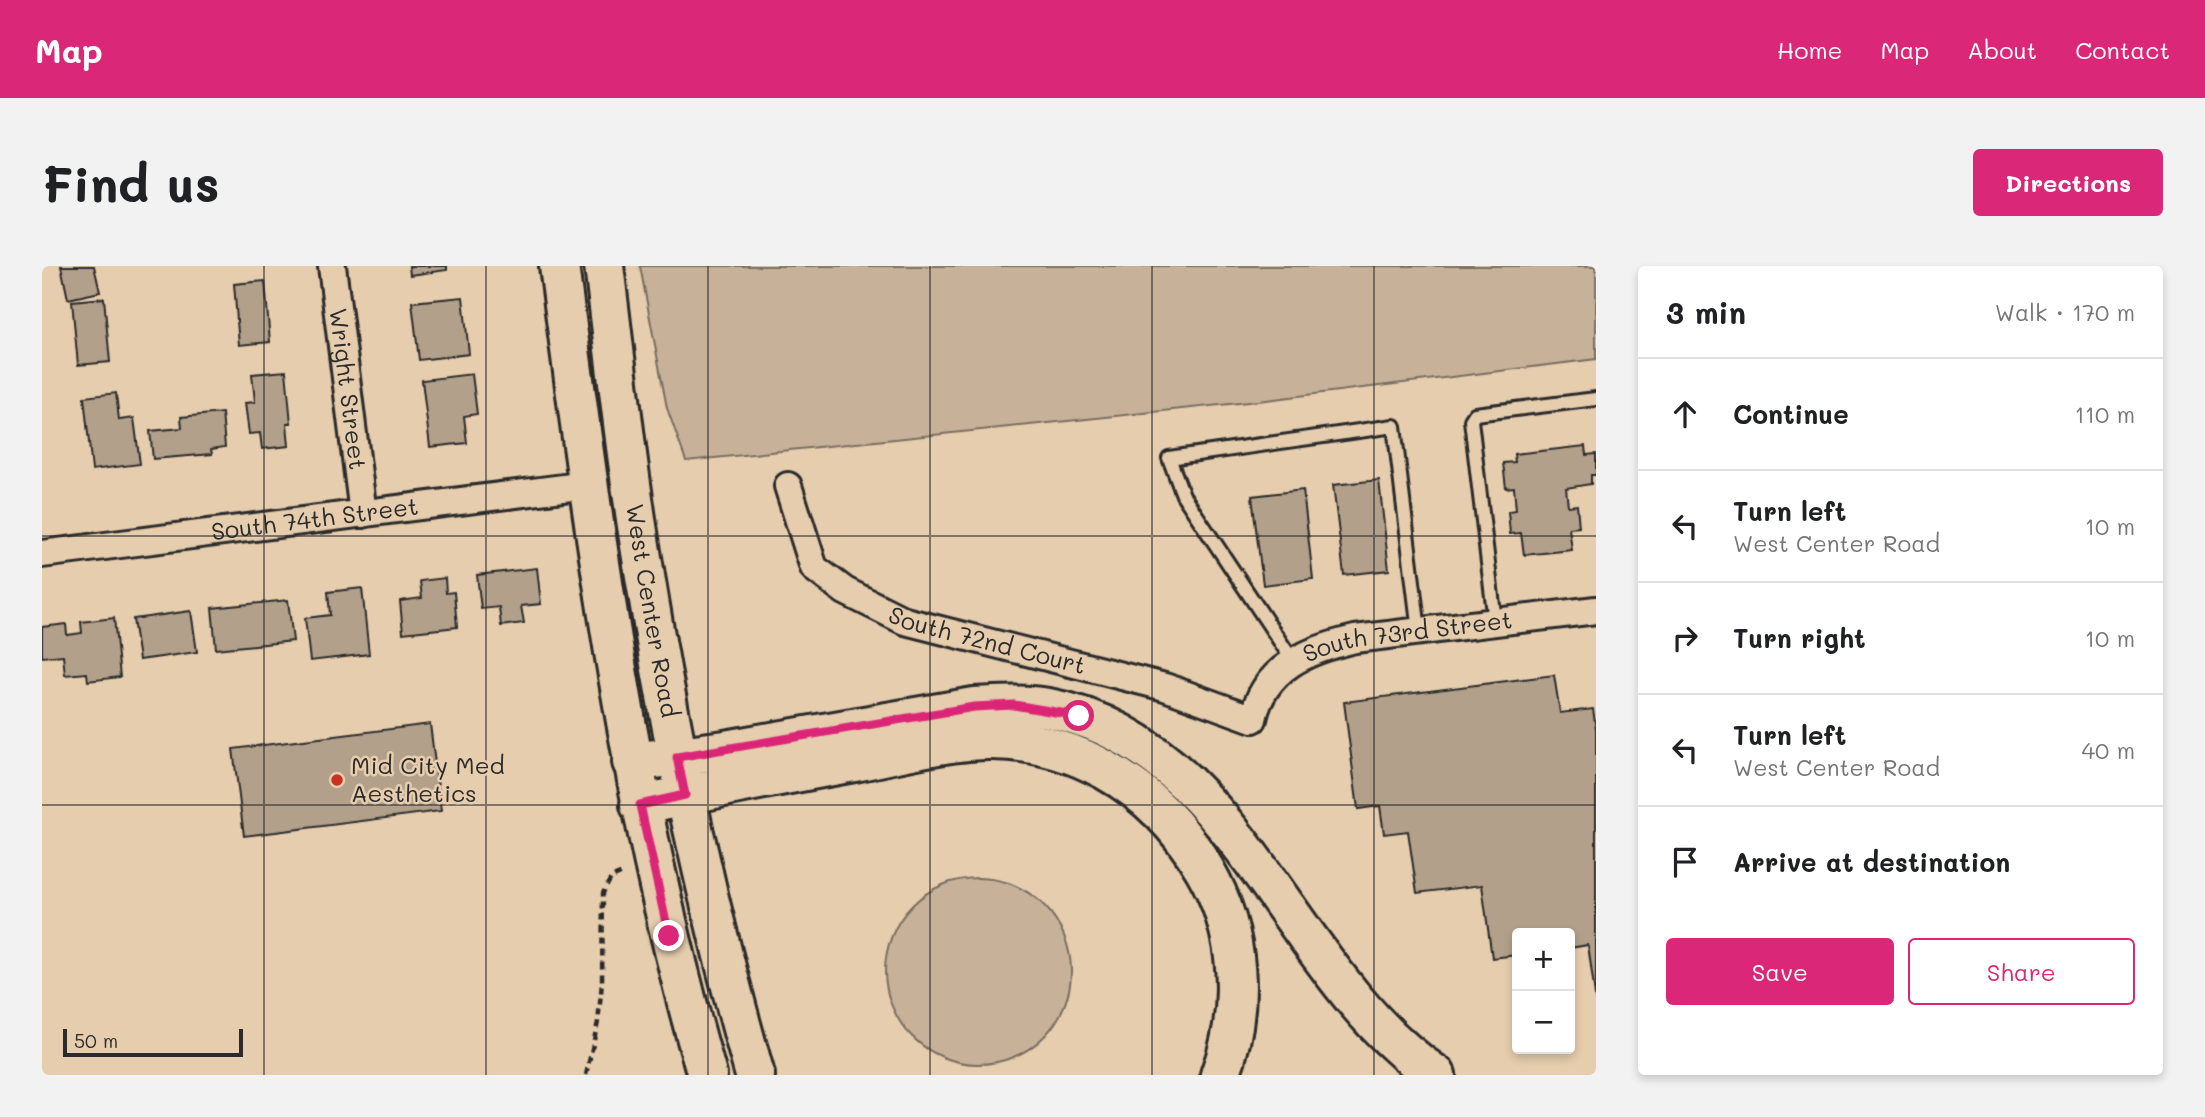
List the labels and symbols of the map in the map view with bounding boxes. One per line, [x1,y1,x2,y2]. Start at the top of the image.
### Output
street label: Wright Street [323,306,374,471]
street label: South 74th Street [209,490,420,546]
street label: West Center Road [620,502,687,720]
street label: South 72nd Court [883,598,1089,680]
street label: South 73rd Street [1298,603,1514,668]
route start [1063,700,1094,731]
place label: Mid City Med Aesthetics [351,749,505,808]
marker: Mid City Med Aesthetics [329,772,345,788]
route end [653,920,684,951]
scale bar [63,1026,243,1058]

